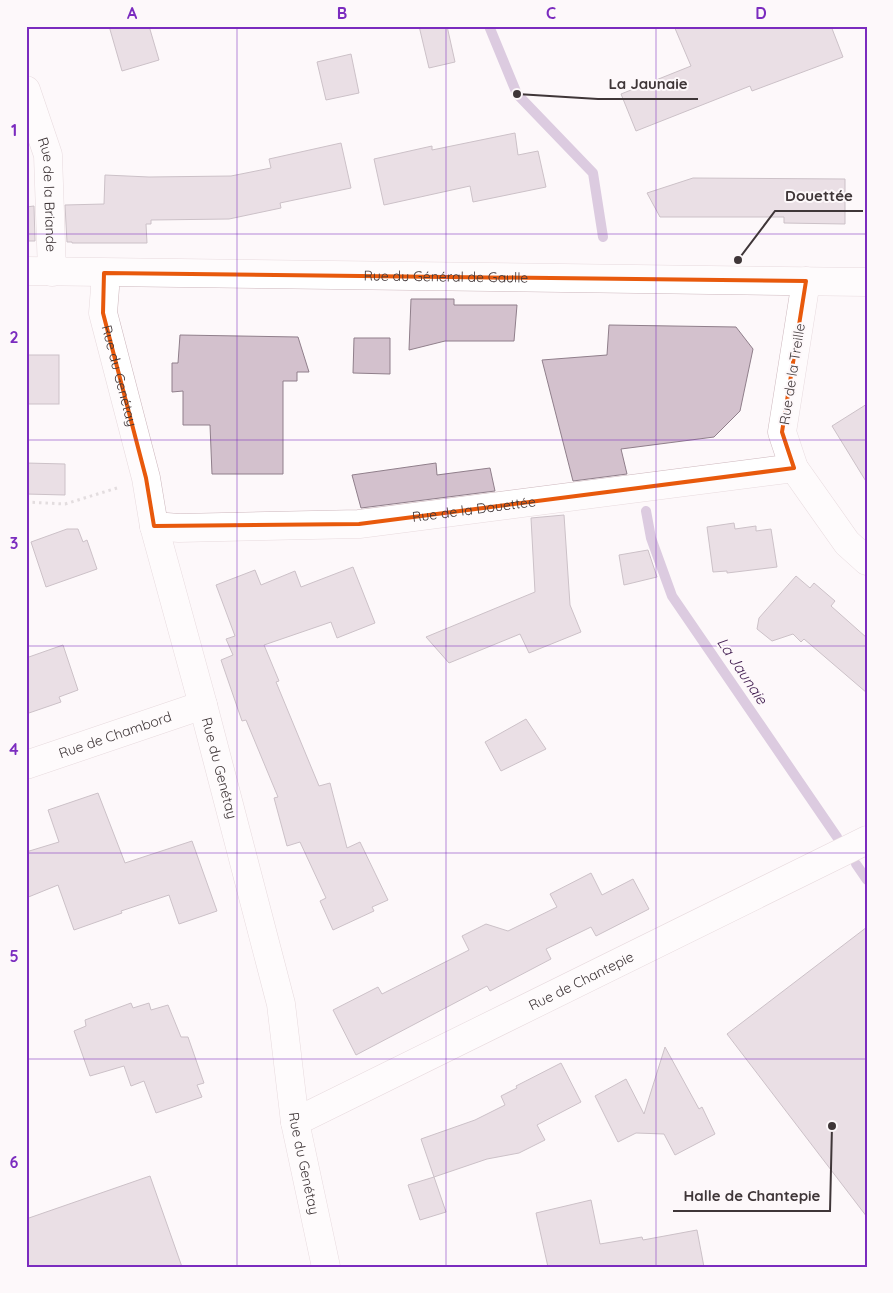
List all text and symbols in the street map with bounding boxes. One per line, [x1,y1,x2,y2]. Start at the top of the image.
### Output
text: A [127,3,138,23]
text: B [337,3,347,23]
text: C [546,3,556,23]
text: D [755,3,767,23]
callout: La Jaunaie [598,69,698,99]
text: La Jaunaie [608,74,688,93]
text: 1 [11,120,17,140]
street label: Rue de la Briande [34,135,60,252]
callout: Douettée [775,181,863,211]
text: Douettée [785,186,853,205]
street label: Rue du Général de Gaulle [364,266,528,287]
street label: Rue de la Treille [775,322,809,426]
street label: Rue du Genétay [97,323,141,429]
text: 2 [9,327,19,347]
street label: Rue de la Douettée [411,492,537,526]
text: 3 [10,533,18,553]
water label: La Jaunaie [713,634,772,708]
street label: Rue de Chambord [56,707,174,762]
street label: Rue du Genétay [198,715,241,821]
text: 4 [9,739,19,759]
text: 5 [9,946,19,966]
street label: Rue de Chantepie [526,947,637,1014]
street label: Rue du Genétay [285,1111,324,1216]
text: 6 [10,1152,19,1172]
callout: Halle de Chantepie [673,1181,830,1211]
text: Halle de Chantepie [684,1186,821,1205]

